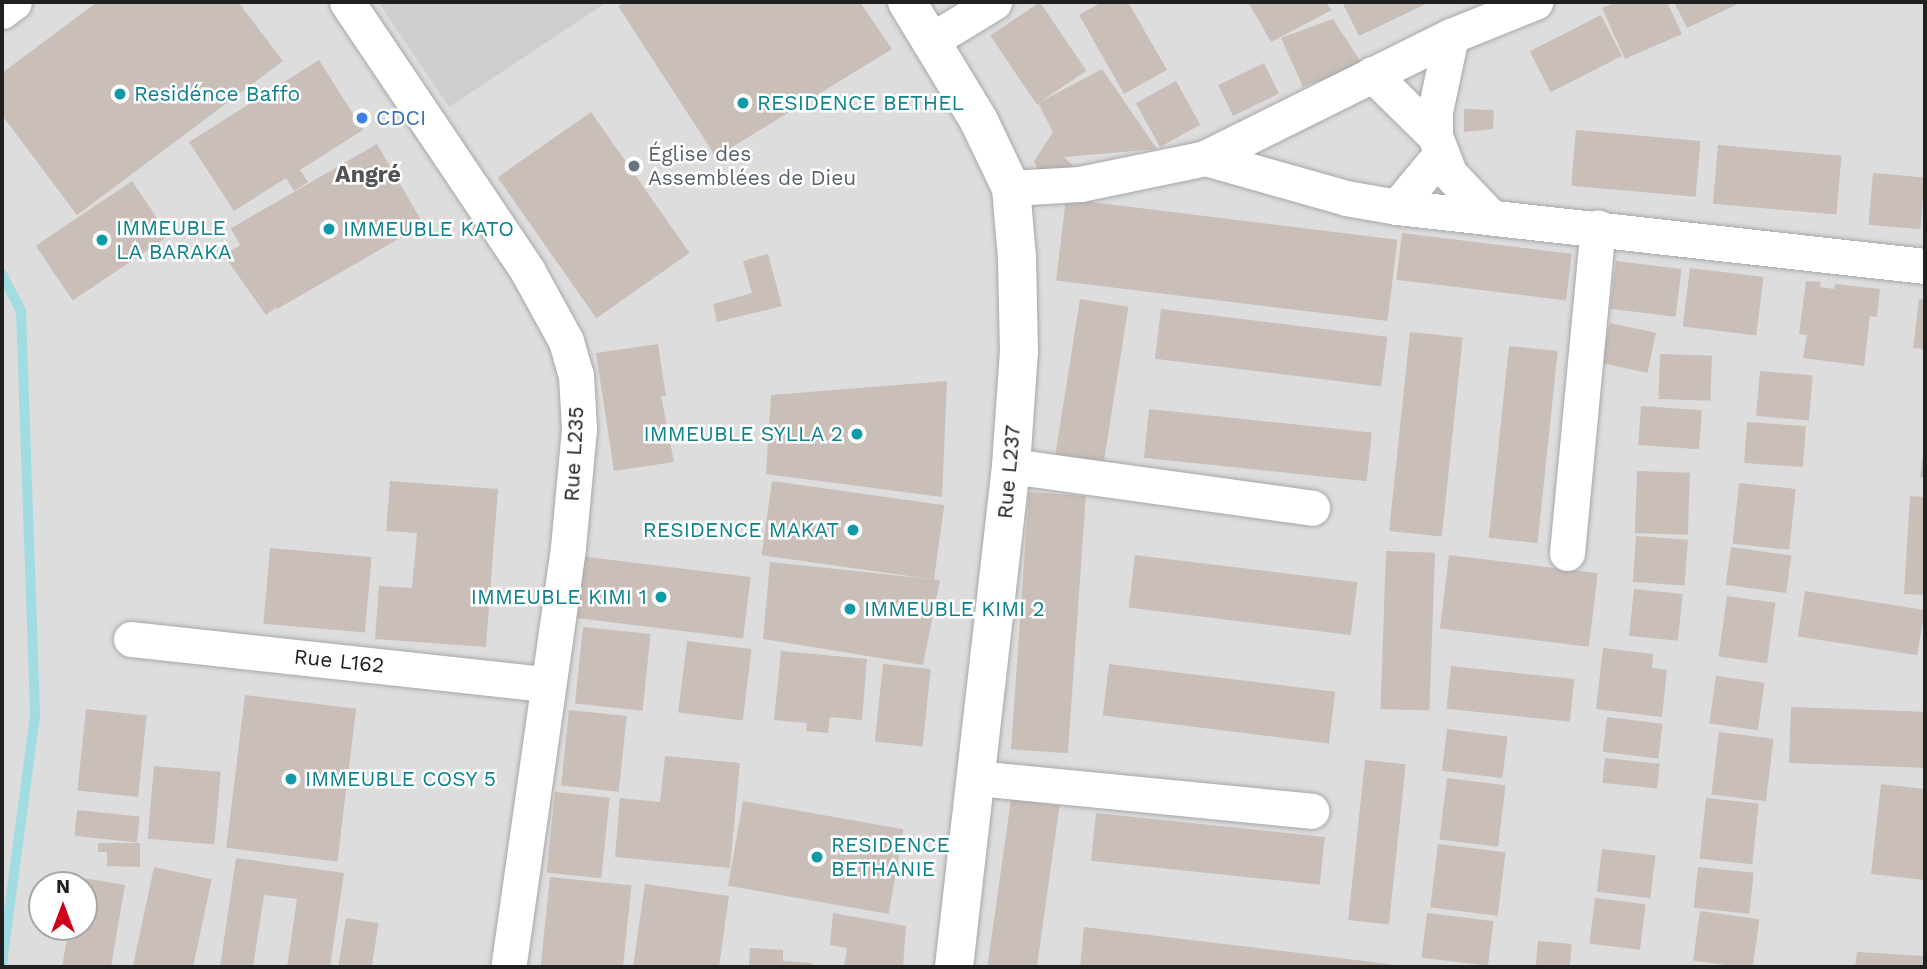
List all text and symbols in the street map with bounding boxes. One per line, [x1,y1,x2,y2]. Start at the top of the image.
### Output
place label: Residénce Baffo [134,81,300,107]
marker: Residénce Baffo [112,86,128,102]
place label: RESIDENCE BETHEL [757,90,964,116]
marker: RESIDENCE BETHEL [735,95,751,111]
place label: CDCI [376,105,426,131]
marker: CDCI [354,110,370,126]
place label: Église des Assemblées de Dieu [648,141,856,191]
marker: Église des Assemblées de Dieu [626,158,642,174]
district label: Angré [335,161,401,189]
place label: IMMEUBLE LA BARAKA [116,215,232,265]
place label: IMMEUBLE KATO [343,216,514,242]
marker: IMMEUBLE KATO [321,221,337,237]
marker: IMMEUBLE LA BARAKA [94,232,110,248]
street label: Rue L235 [559,406,589,502]
place label: IMMEUBLE SYLLA 2 [643,421,843,447]
street label: Rue L237 [992,424,1026,520]
marker: IMMEUBLE SYLLA 2 [849,426,865,442]
place label: RESIDENCE MAKAT [643,517,839,543]
marker: RESIDENCE MAKAT [845,522,861,538]
place label: IMMEUBLE KIMI 1 [470,584,647,610]
marker: IMMEUBLE KIMI 1 [653,589,669,605]
place label: IMMEUBLE KIMI 2 [864,596,1045,622]
marker: IMMEUBLE KIMI 2 [842,601,858,617]
street label: Rue L162 [293,644,385,678]
place label: IMMEUBLE COSY 5 [305,766,497,792]
marker: IMMEUBLE COSY 5 [283,771,299,787]
place label: RESIDENCE BETHANIE [831,832,950,882]
marker: RESIDENCE BETHANIE [809,849,825,865]
north arrow [28,871,98,941]
text: N [56,875,70,898]

